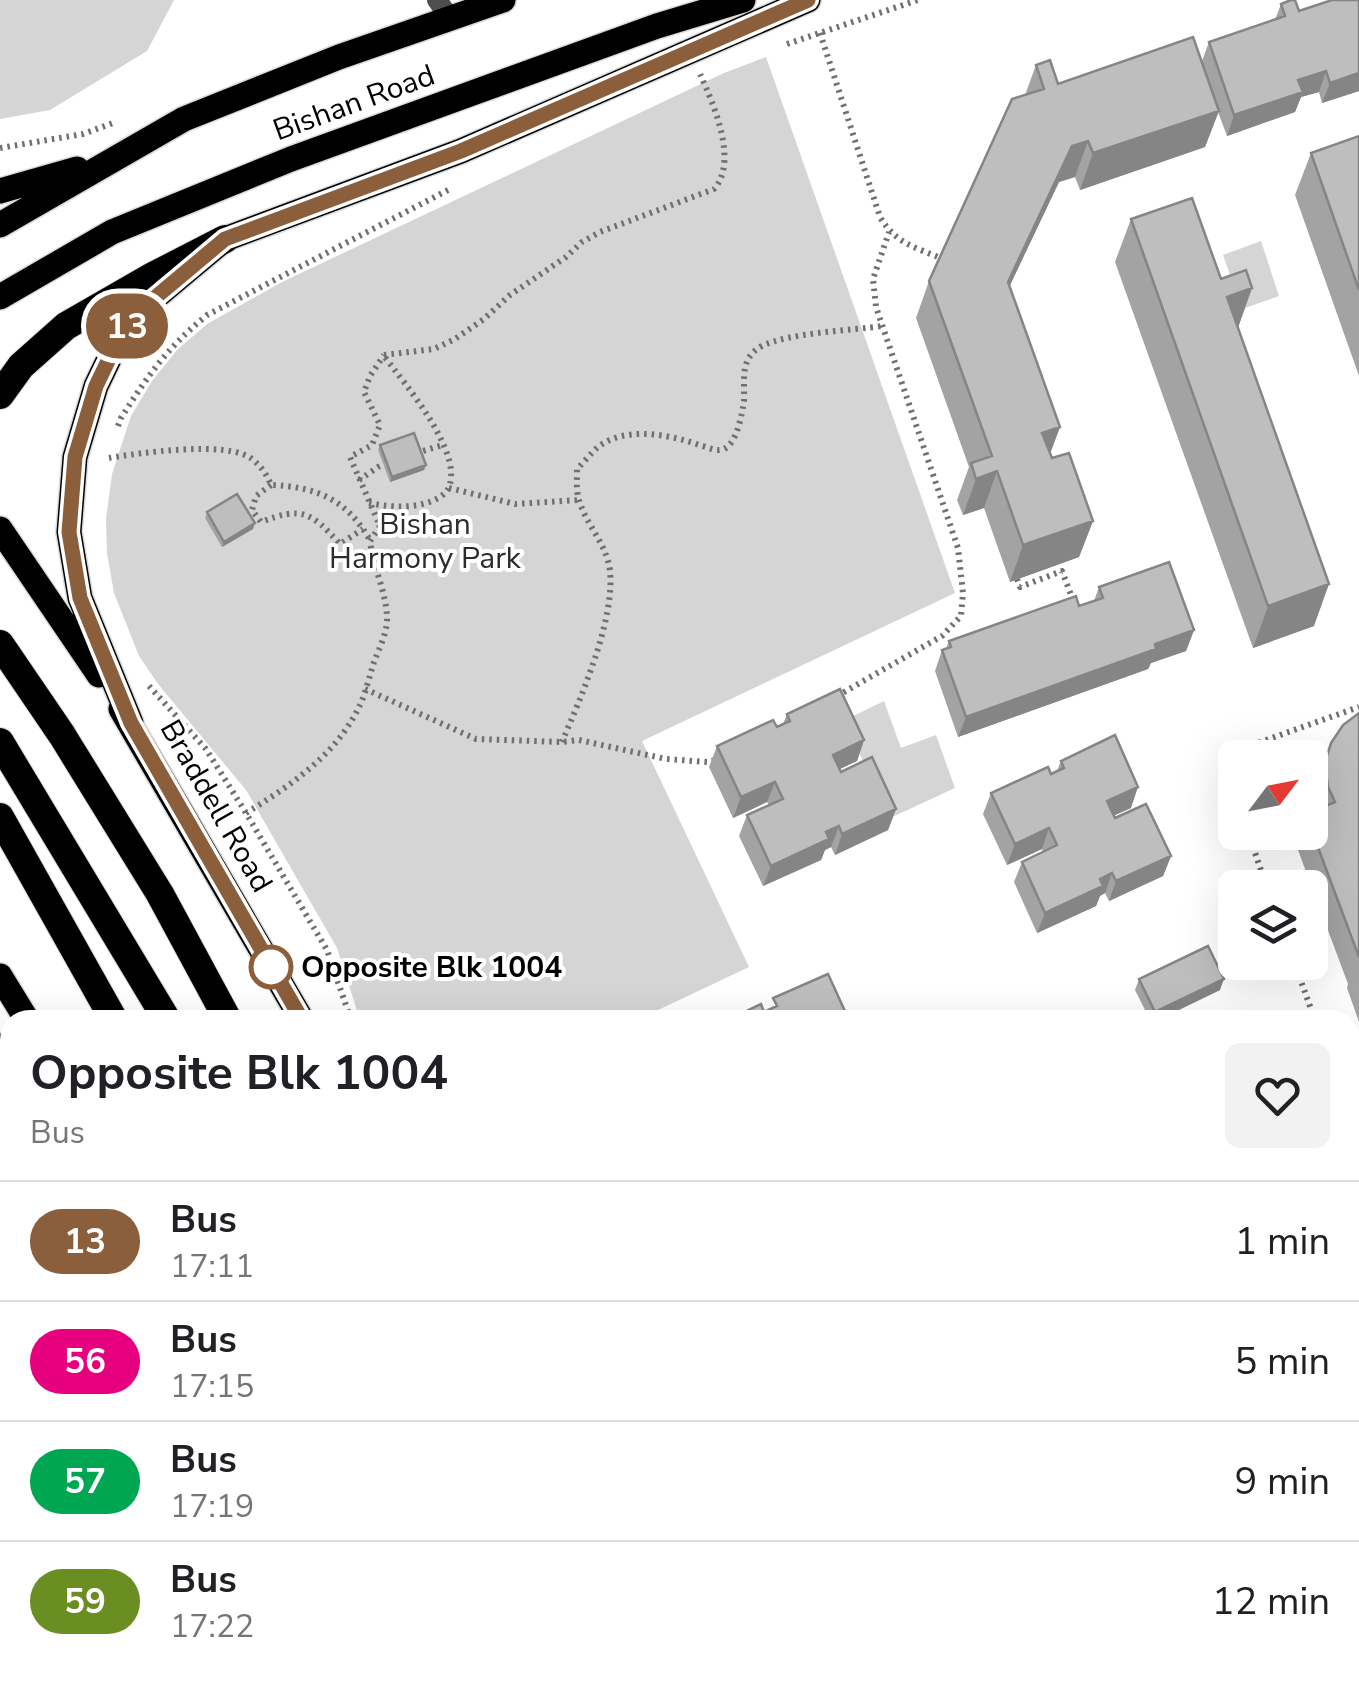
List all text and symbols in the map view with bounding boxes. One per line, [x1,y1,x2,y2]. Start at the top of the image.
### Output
street label: Bishan Road [268,55,440,151]
line badge: 13 [82,294,172,358]
text: 13 [106,303,148,350]
park label: Bishan Harmony Park [329,504,522,579]
street label: Braddell Road [150,712,282,900]
north arrow [1218,740,1328,850]
map controls [1218,740,1328,980]
button: layers [1218,870,1328,980]
marker: Opposite Blk 1004 [250,946,292,988]
place label: Opposite Blk 1004 [301,947,562,988]
text: Opposite Blk 1004 [30,1040,448,1106]
button: heart [1225,1043,1330,1148]
text: Bus [30,1111,85,1154]
text: Bus [170,1194,237,1245]
text: 1 min [1235,1216,1330,1267]
text: 13 [64,1218,106,1265]
text: 17:11 [170,1245,254,1288]
text: Bus [170,1314,237,1365]
text: 5 min [1235,1336,1330,1387]
text: 56 [64,1338,106,1385]
text: 17:15 [170,1365,254,1408]
text: Bus [170,1434,237,1485]
text: 9 min [1235,1456,1330,1507]
text: 57 [64,1458,106,1505]
text: 17:19 [170,1485,254,1528]
text: Bus [170,1554,237,1605]
text: 12 min [1212,1576,1330,1627]
text: 59 [64,1578,106,1625]
text: 17:22 [170,1605,254,1648]

